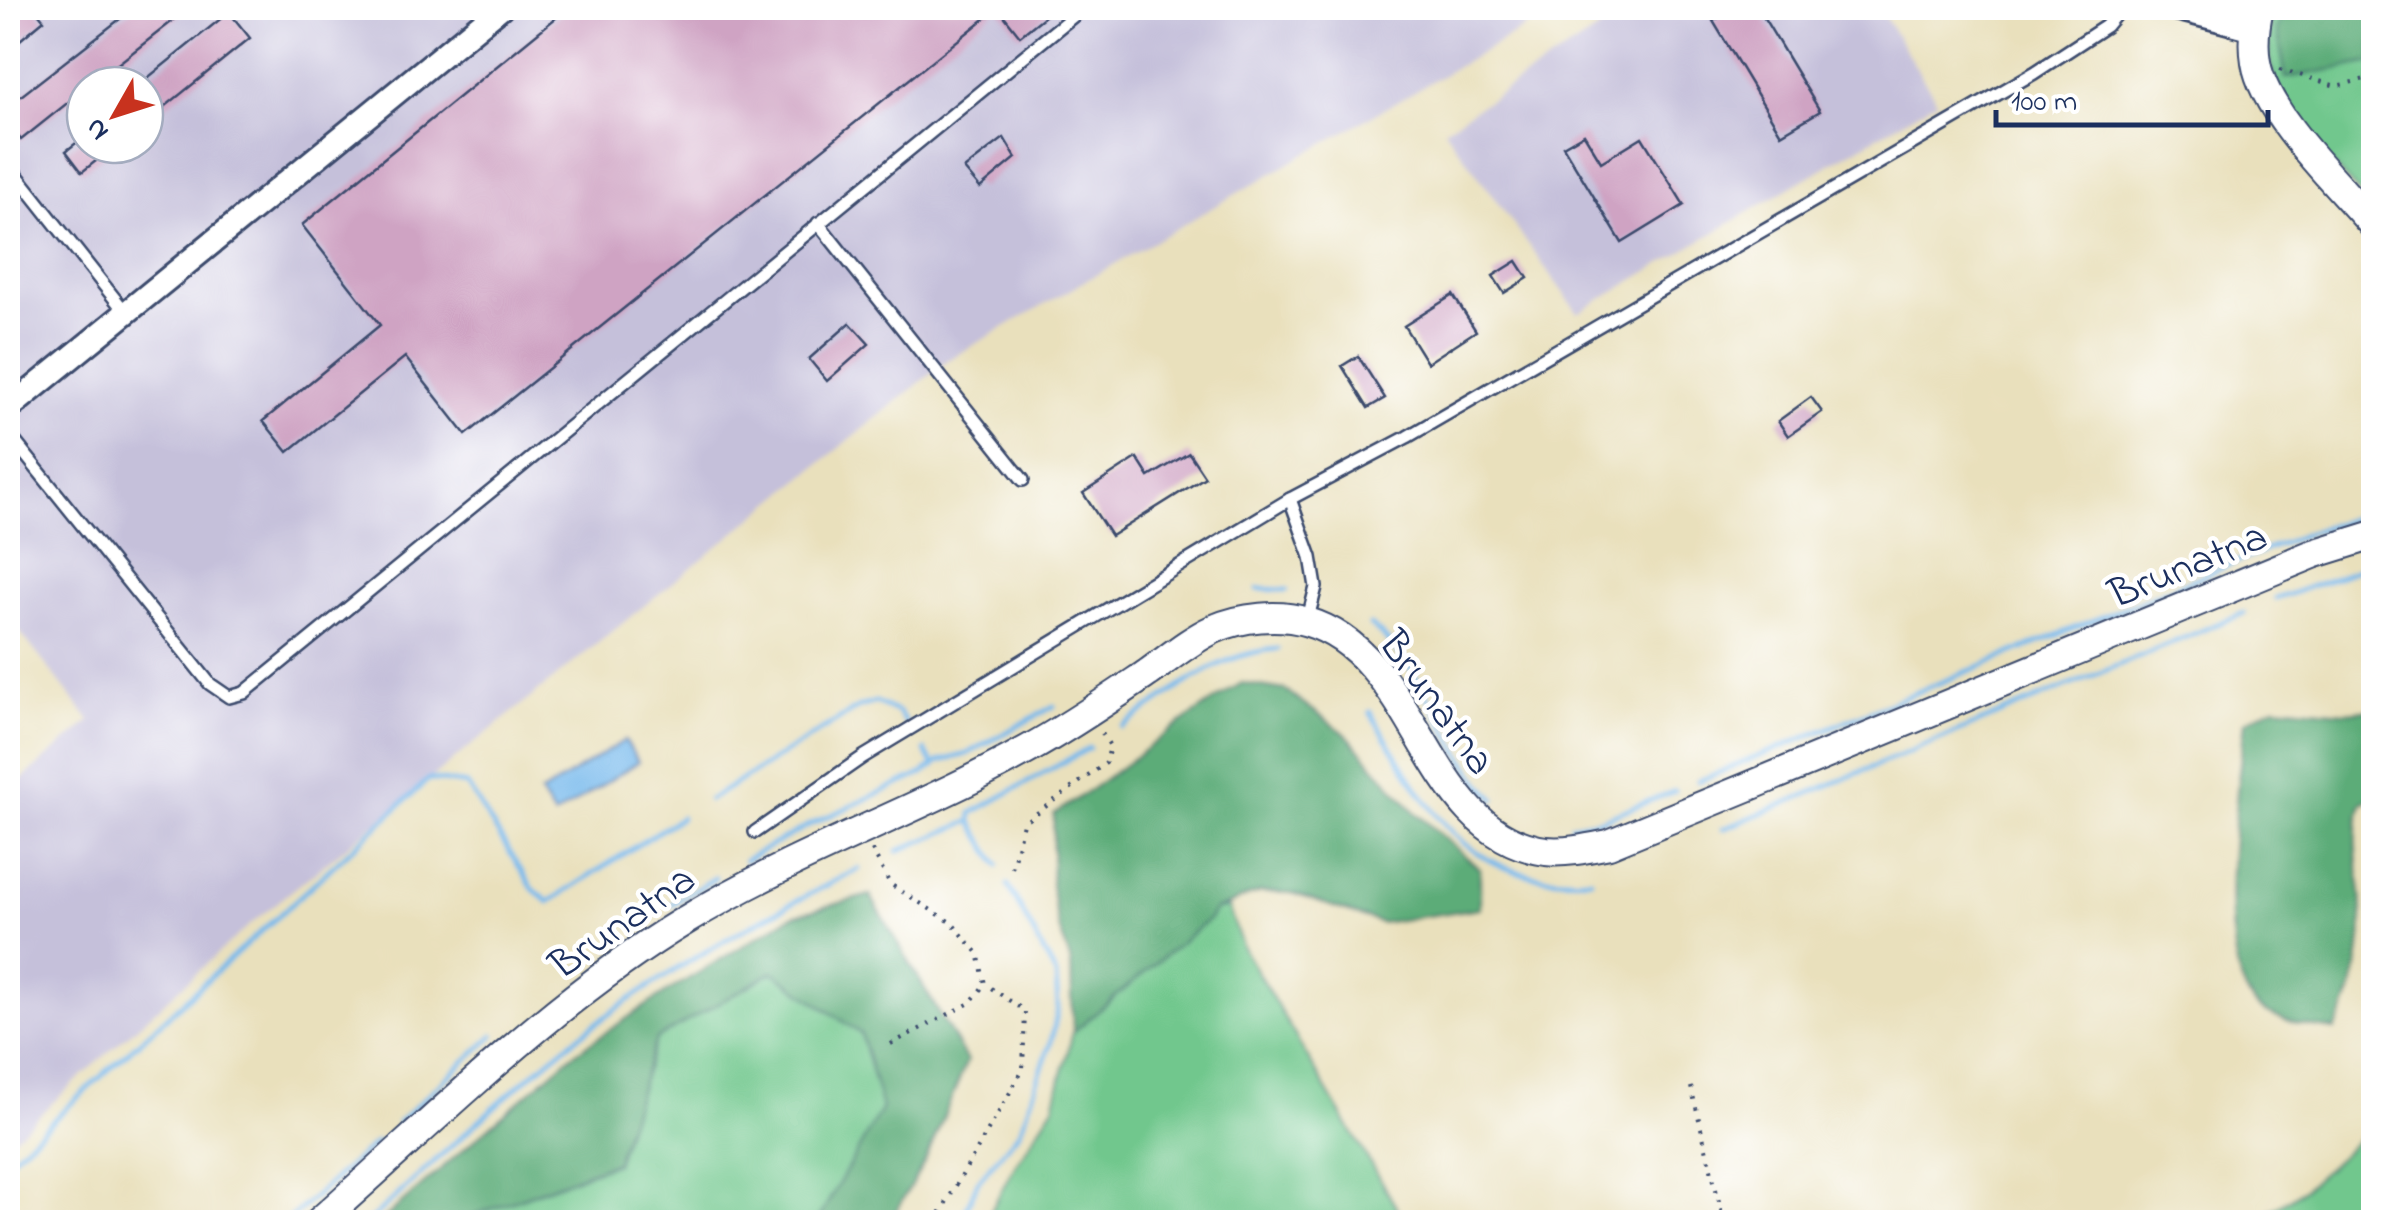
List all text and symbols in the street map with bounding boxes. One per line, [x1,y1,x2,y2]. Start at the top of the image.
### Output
north arrow [65,65,165,165]
scale bar [1996,65,2268,127]
text: 100 m [2011,81,2077,125]
text: N [76,108,120,149]
street label: Brunatna [2099,508,2277,627]
street label: Brunatna [1361,618,1509,789]
street label: Brunatna [537,851,709,997]

